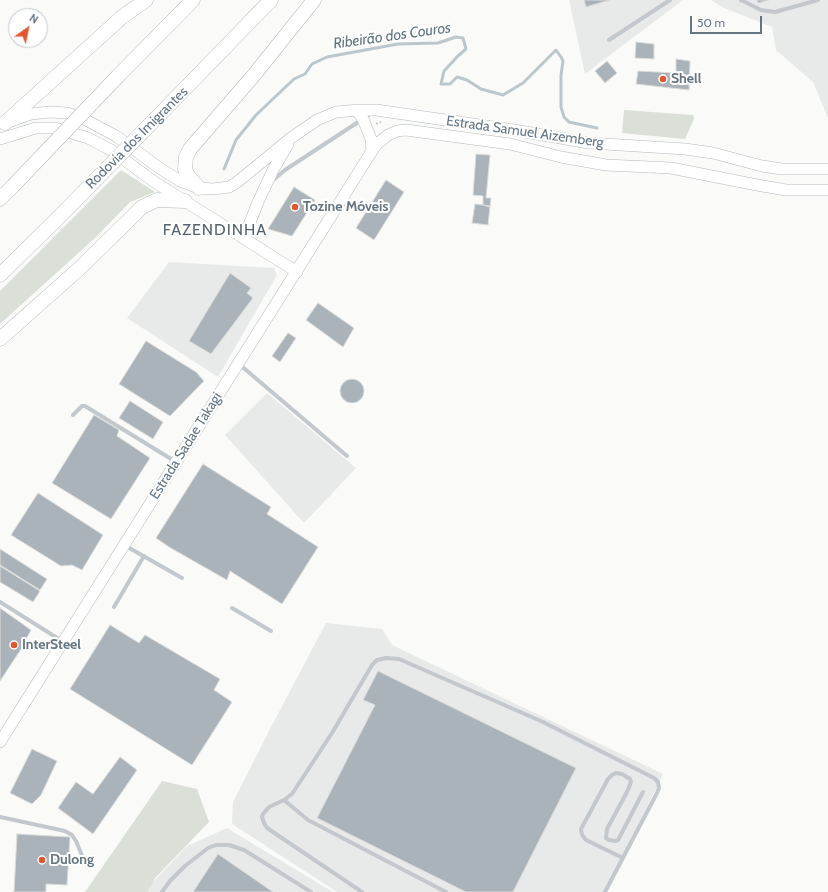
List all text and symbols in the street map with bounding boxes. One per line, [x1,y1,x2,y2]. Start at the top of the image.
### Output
north arrow [8,8,48,48]
scale bar [692,8,764,34]
text: N [27,11,41,27]
text: 50 m [697,15,725,30]
water label: Ribeirão dos Couros [332,19,452,53]
place label: Shell [671,71,701,87]
marker: Shell [658,74,668,84]
street label: Rodovia dos Imigrantes [82,83,192,193]
street label: Estrada Samuel Aizemberg [445,113,605,151]
place label: Tozine Móveis [303,199,388,215]
marker: Tozine Móveis [290,202,300,212]
district label: FAZENDINHA [163,220,267,240]
street label: Estrada Sadae Takagi [146,389,226,503]
place label: InterSteel [22,637,81,653]
marker: InterSteel [9,640,19,650]
place label: Dulong [50,852,94,868]
marker: Dulong [37,855,47,865]

